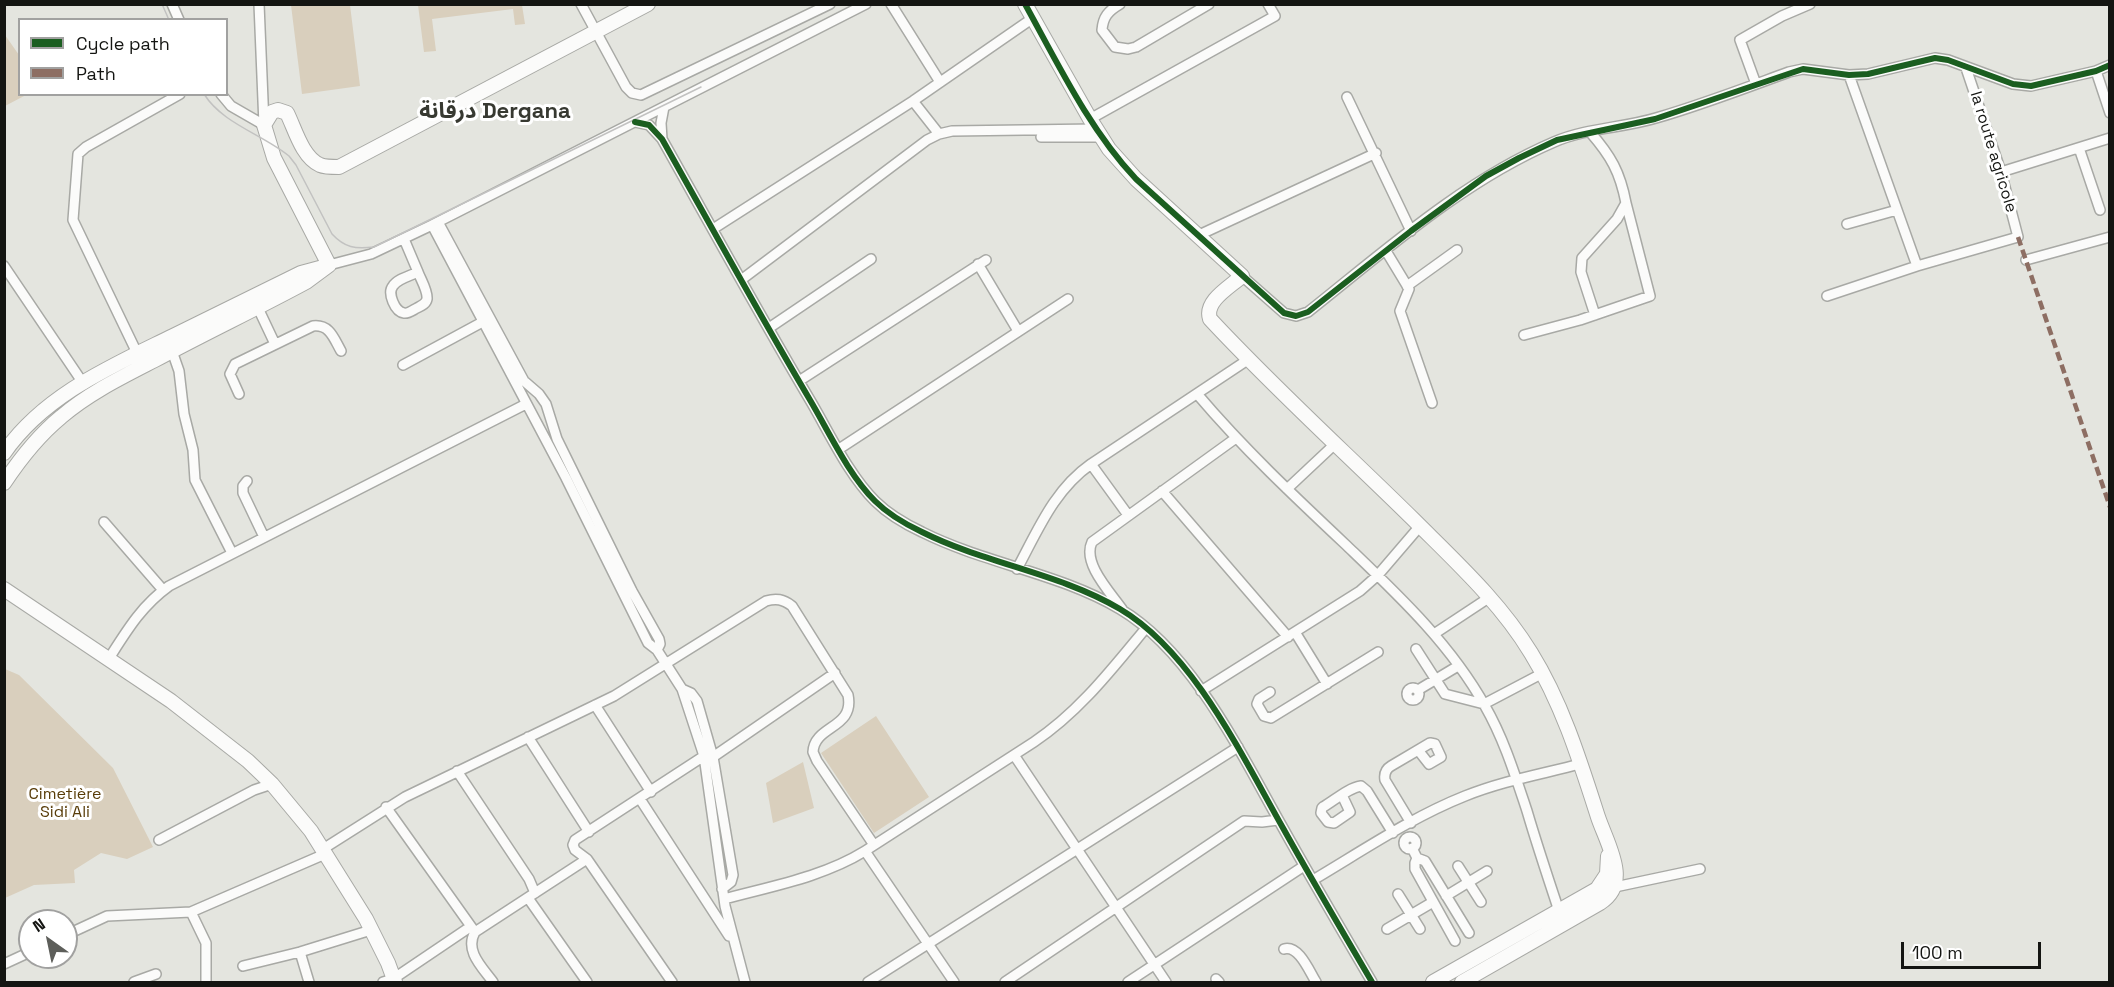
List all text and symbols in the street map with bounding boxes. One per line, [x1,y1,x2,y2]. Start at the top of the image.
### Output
legend [18,18,228,96]
text: Cycle path [76,32,170,55]
text: Path [76,62,116,85]
street label: la route agricole [1965,89,2021,215]
district label: درقانة Dergana [419,99,571,125]
park label: Cimetière Sidi Ali [28,785,102,823]
north arrow [18,909,78,969]
text: N [29,913,49,937]
scale bar [1904,930,2044,968]
text: 100 m [1912,941,1963,964]

